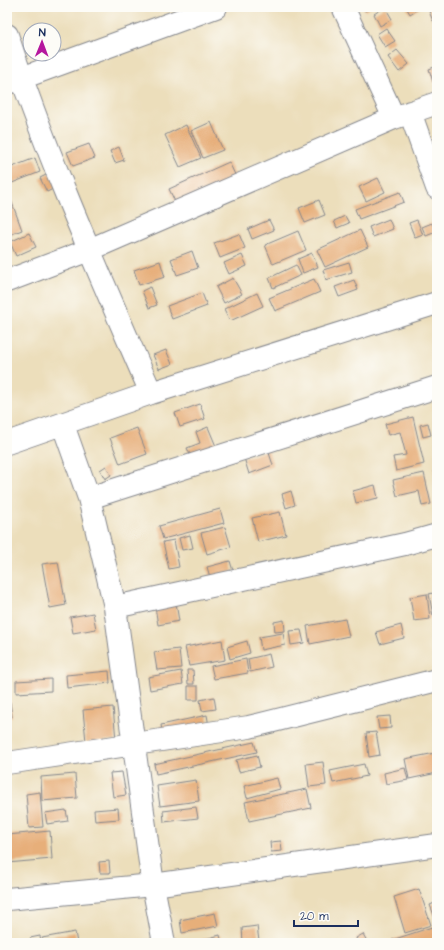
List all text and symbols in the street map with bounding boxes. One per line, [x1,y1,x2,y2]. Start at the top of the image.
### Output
north arrow [22,22,62,62]
text: N [39,25,46,40]
scale bar [294,902,358,928]
text: 20 m [300,908,329,925]

